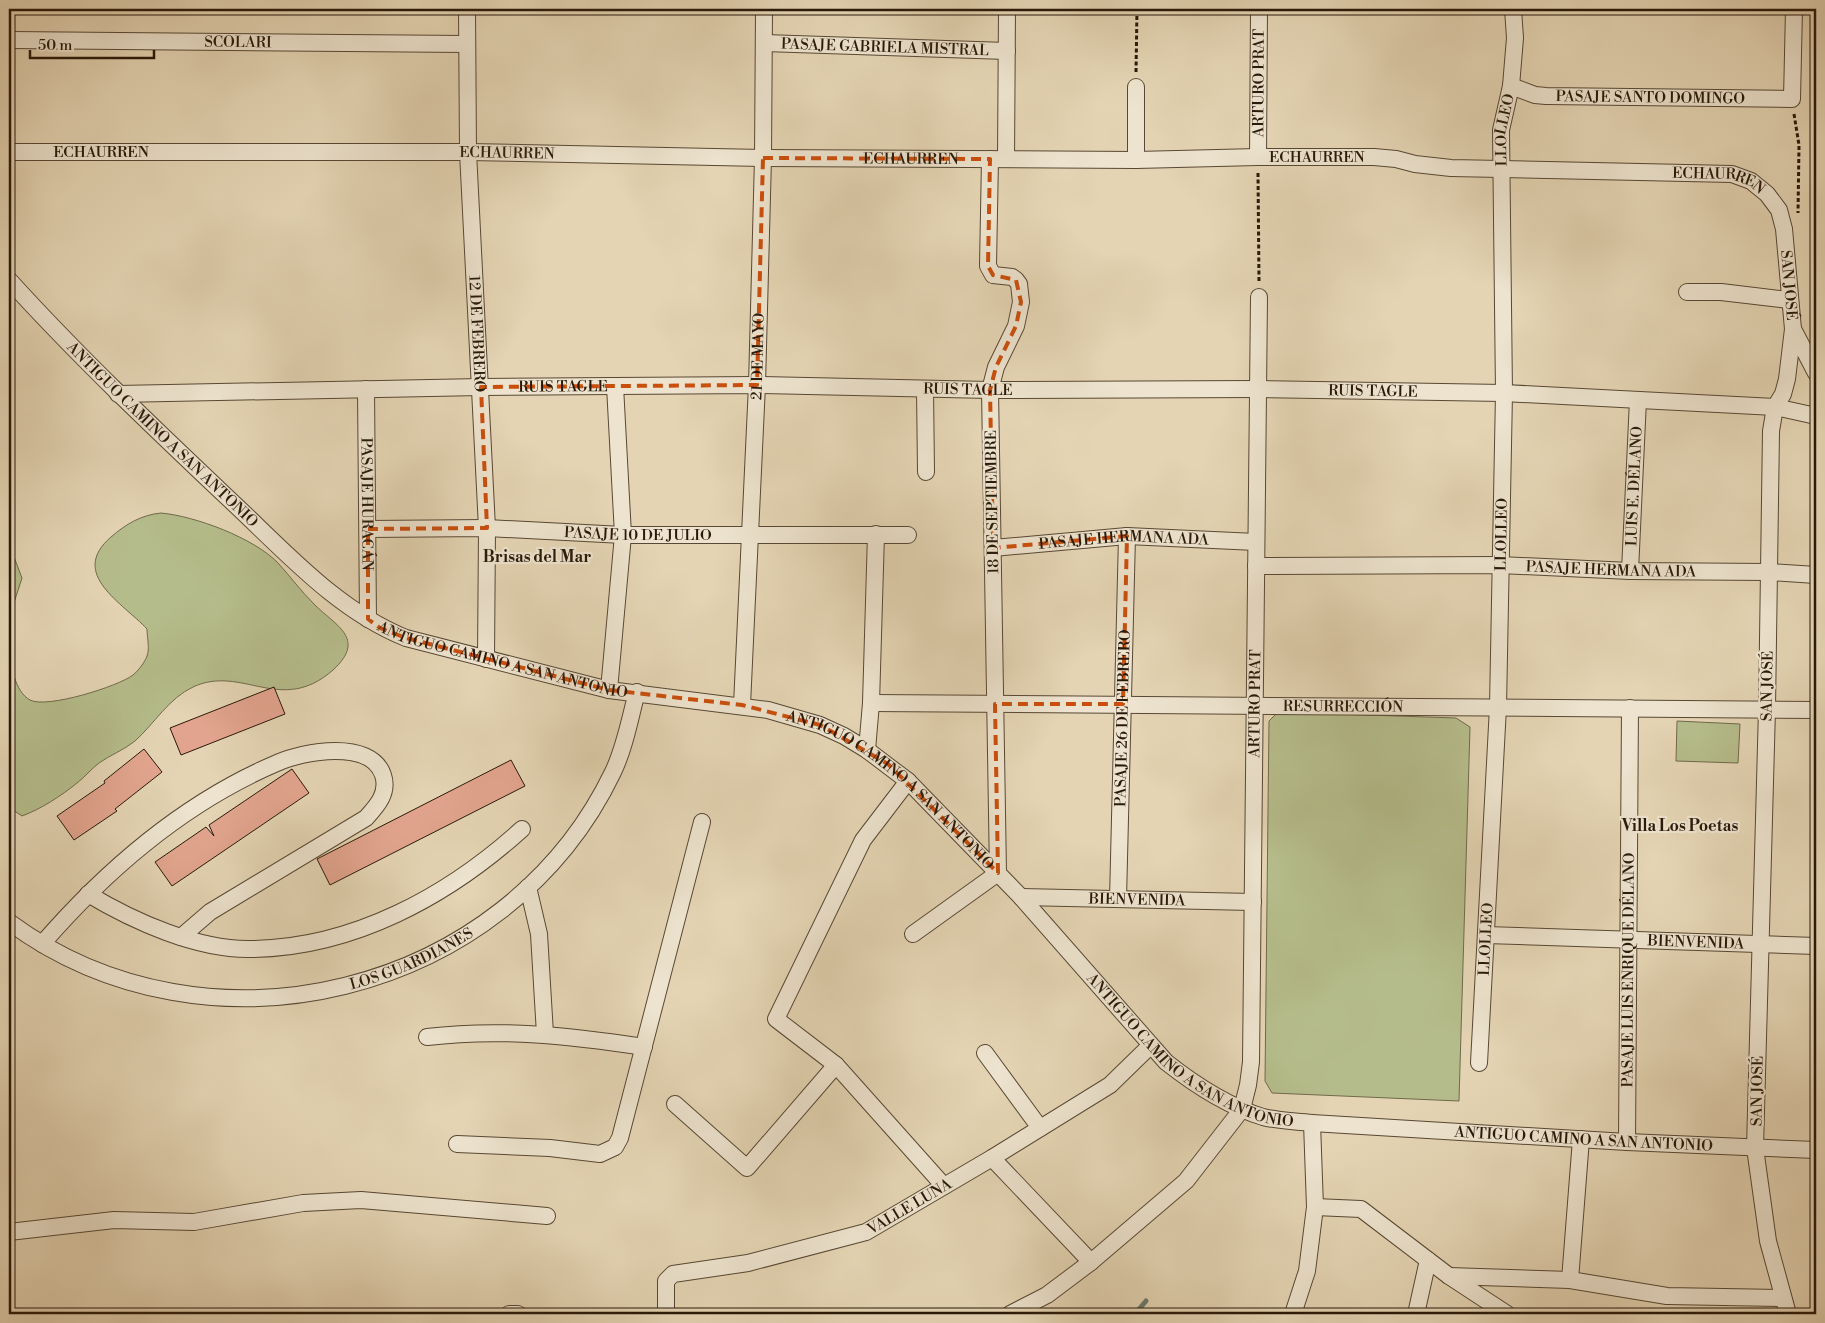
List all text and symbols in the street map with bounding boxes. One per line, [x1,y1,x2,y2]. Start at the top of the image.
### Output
scale bar [30,28,154,60]
street label: ARTURO PRAT [1249,28,1269,138]
street label: SCOLARI [204,33,272,52]
street label: PASAJE GABRIELA MISTRAL [781,35,989,60]
text: 50 m [38,36,72,55]
street label: PASAJE SANTO DOMINGO [1555,87,1745,108]
street label: LLOLLEO [1491,92,1519,166]
street label: ECHAURREN [53,143,149,162]
street label: ECHAURREN [459,143,555,164]
street label: ECHAURREN [1269,148,1365,167]
street label: ECHAURREN [863,150,959,169]
street label: ECHAURREN [1672,164,1769,199]
street label: SAN JOSÉ [1776,249,1802,321]
street label: 12 DE FEBRERO [464,275,489,393]
street label: 21 DE MAYO [747,312,769,400]
street label: ANTIGUO CAMINO A SAN ANTONIO [62,337,262,532]
street label: RUIS TAGLE [518,377,608,397]
street label: RUIS TAGLE [923,380,1013,400]
street label: RUIS TAGLE [1328,381,1418,402]
street label: LUIS E. DÉLANO [1622,425,1647,547]
street label: 18 DE SEPTIEMBRE [982,430,1003,574]
street label: PASAJE HURACÁN [356,437,377,571]
street label: LLOLLEO [1492,497,1512,571]
street label: PASAJE 10 DE JULIO [564,523,712,545]
street label: PASAJE HERMANA ADA [1038,527,1210,554]
district label: Brisas del Mar [483,547,591,567]
street label: PASAJE HERMANA ADA [1525,557,1697,581]
street label: ANTIGUO CAMINO A SAN ANTONIO [373,617,629,702]
street label: PASAJE 26 DE FEBRERO [1111,629,1135,807]
street label: ARTURO PRAT [1245,649,1265,759]
street label: SAN JOSÉ [1756,651,1778,721]
street label: RESURRECCIÓN [1283,697,1403,717]
street label: ANTIGUO CAMINO A SAN ANTONIO [783,707,998,874]
district label: Villa Los Poetas [1621,816,1738,836]
street label: PASAJE LUIS ENRIQUE DÉLANO [1618,852,1639,1088]
street label: BIENVENIDA [1087,889,1186,911]
street label: LLOLLEO [1475,902,1498,976]
street label: LOS GUARDIANES [348,924,477,994]
street label: BIENVENIDA [1646,931,1745,954]
street label: ANTIGUO CAMINO A SAN ANTONIO [1081,968,1295,1131]
street label: SAN JOSÉ [1746,1056,1768,1126]
street label: ANTIGUO CAMINO A SAN ANTONIO [1453,1123,1714,1156]
street label: VALLE LUNA [863,1174,956,1240]

